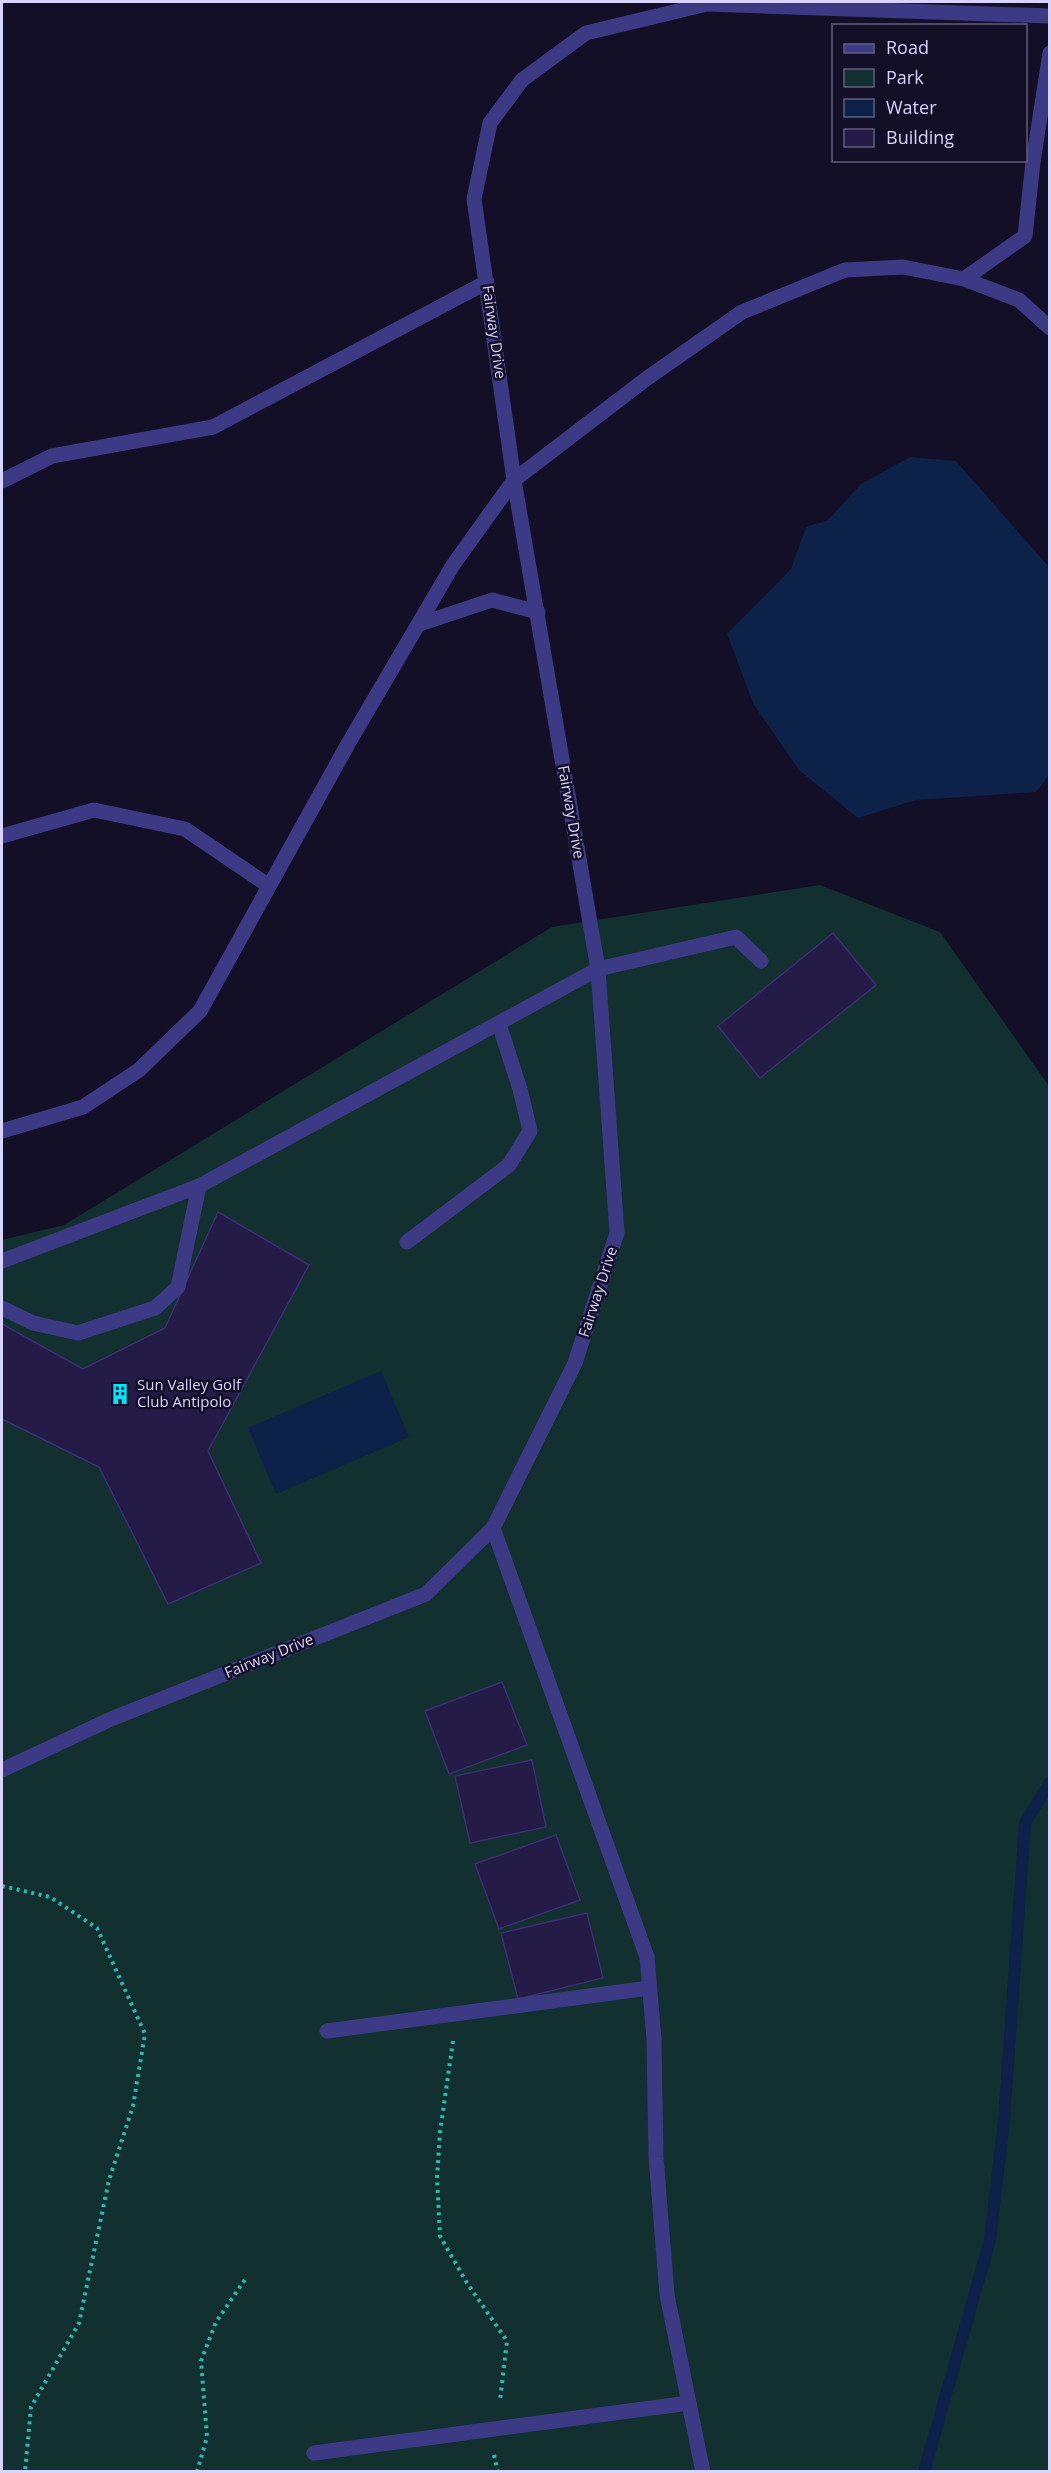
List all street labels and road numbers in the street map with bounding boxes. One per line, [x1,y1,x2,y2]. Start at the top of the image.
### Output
street label: Fairway Drive [479,284,511,380]
street label: Fairway Drive [554,764,590,860]
street label: Fairway Drive [573,1244,621,1340]
street label: Fairway Drive [221,1628,316,1682]

